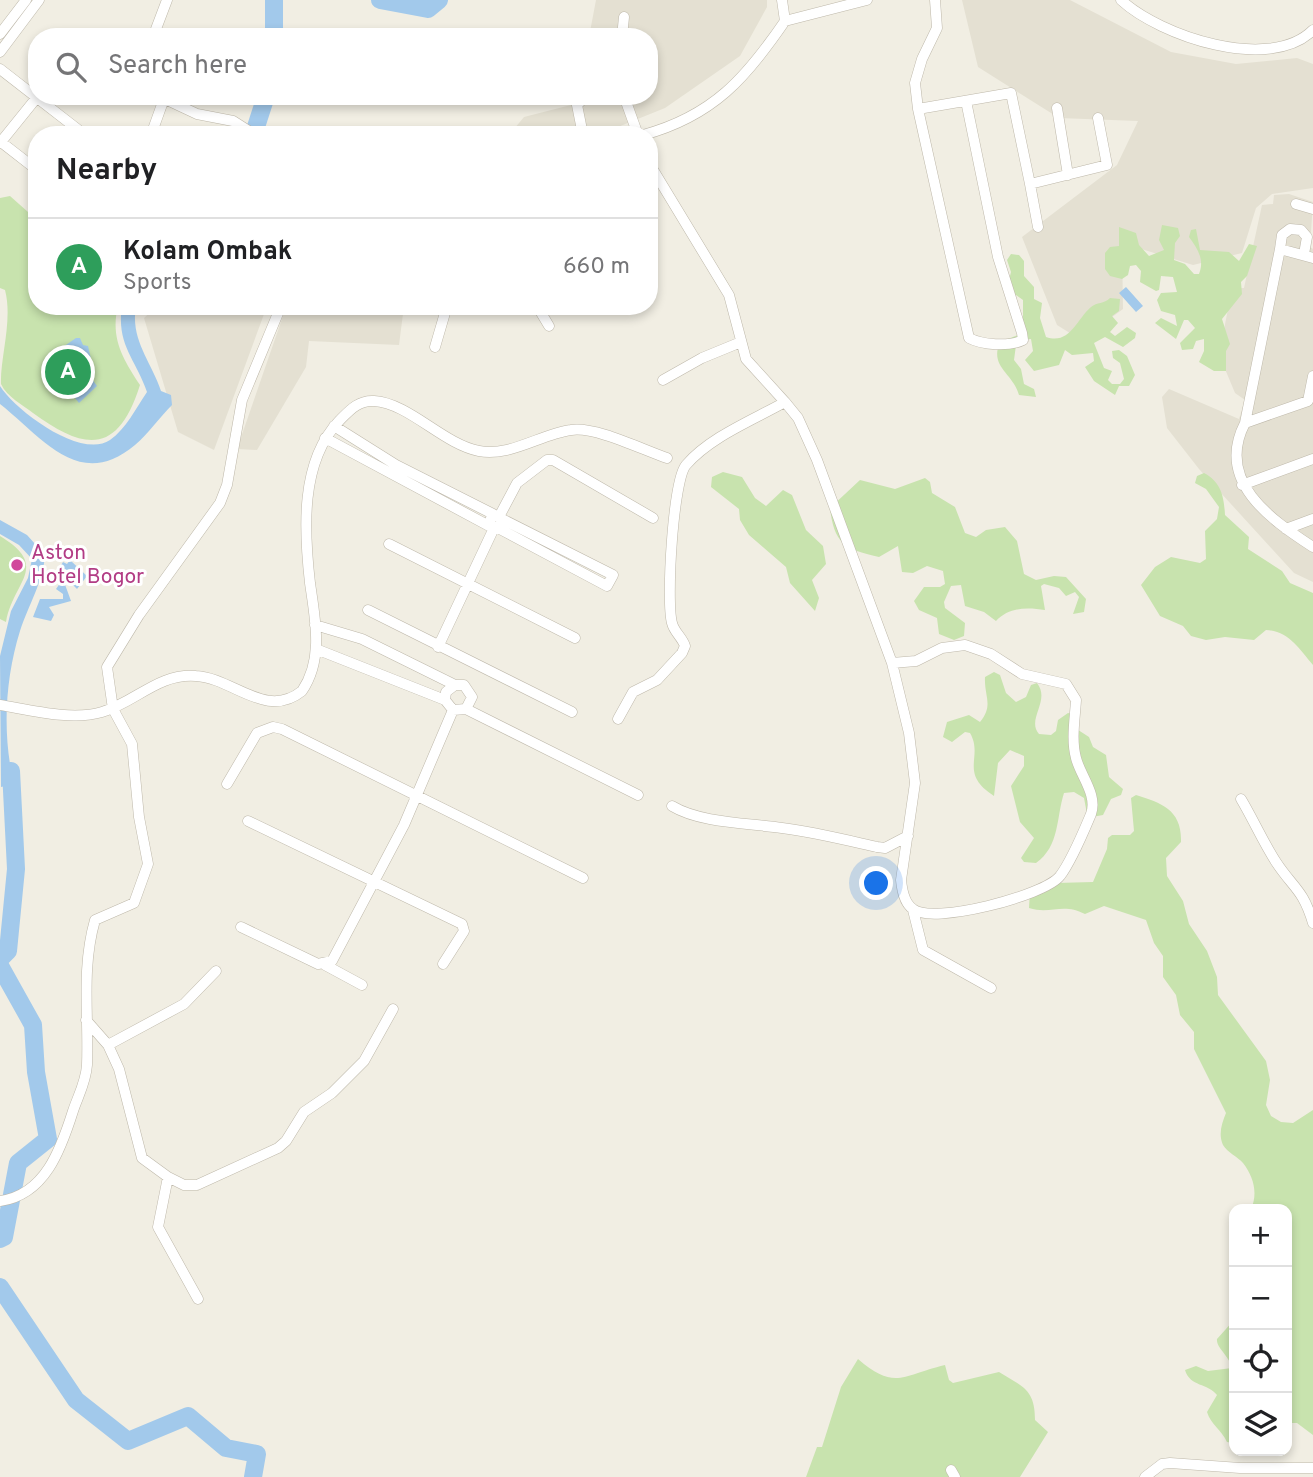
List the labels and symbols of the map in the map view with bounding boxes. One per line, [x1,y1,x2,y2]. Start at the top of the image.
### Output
pin: A [45,346,91,398]
place label: Aston Hotel Bogor [31,540,144,591]
marker: Aston Hotel Bogor [9,557,25,573]
your location [859,866,893,900]

